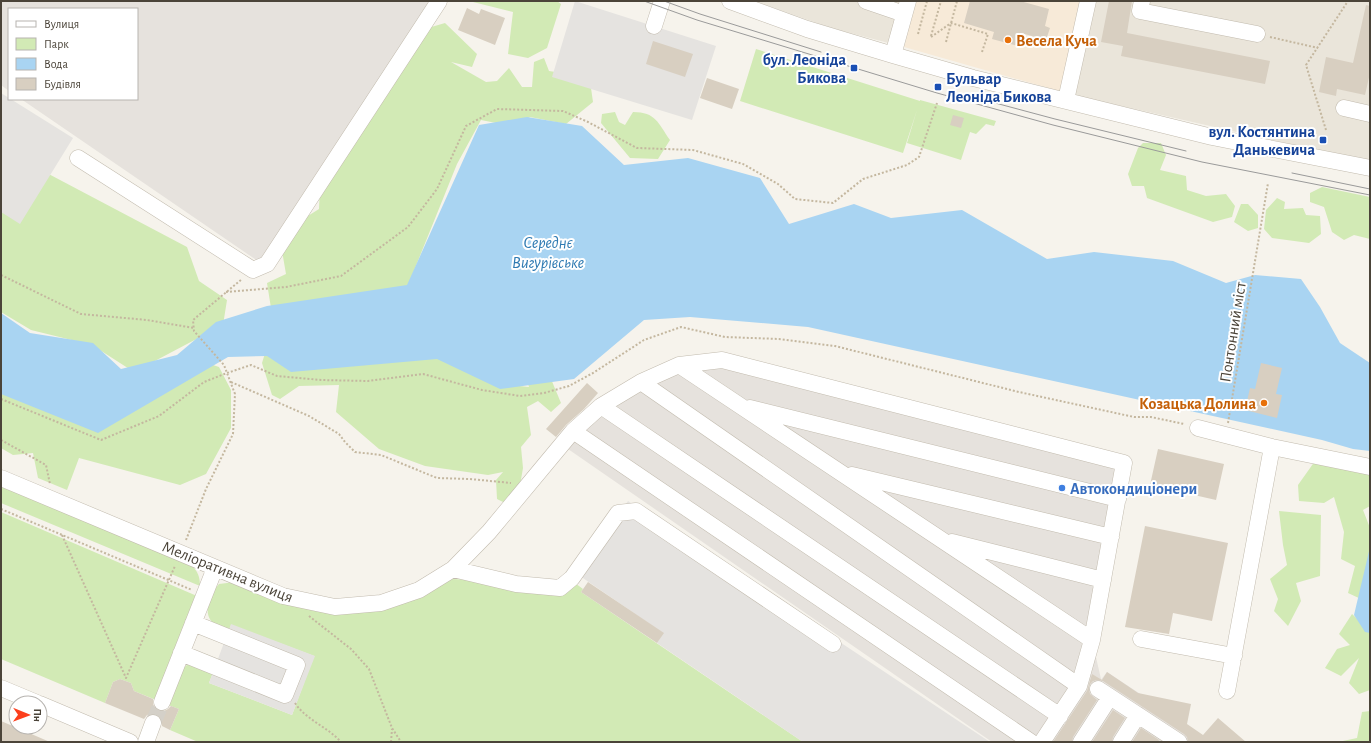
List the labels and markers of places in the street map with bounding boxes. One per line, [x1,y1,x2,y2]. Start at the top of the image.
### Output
place label: Весела Куча [1016,33,1097,50]
marker: Весела Куча [1003,35,1013,45]
place label: бул. Леоніда Бикова [763,52,846,86]
marker: бул. Леоніда Бикова [849,63,859,73]
place label: Бульвар Леоніда Бикова [946,71,1052,105]
marker: Бульвар Леоніда Бикова [933,82,943,92]
place label: вул. Костянтина Данькевича [1209,124,1315,158]
marker: вул. Костянтина Данькевича [1318,135,1328,145]
place label: Козацька Долина [1139,396,1256,412]
marker: Козацька Долина [1259,398,1269,408]
place label: Автокондиціонери [1070,481,1197,497]
marker: Автокондиціонери [1057,483,1067,493]

